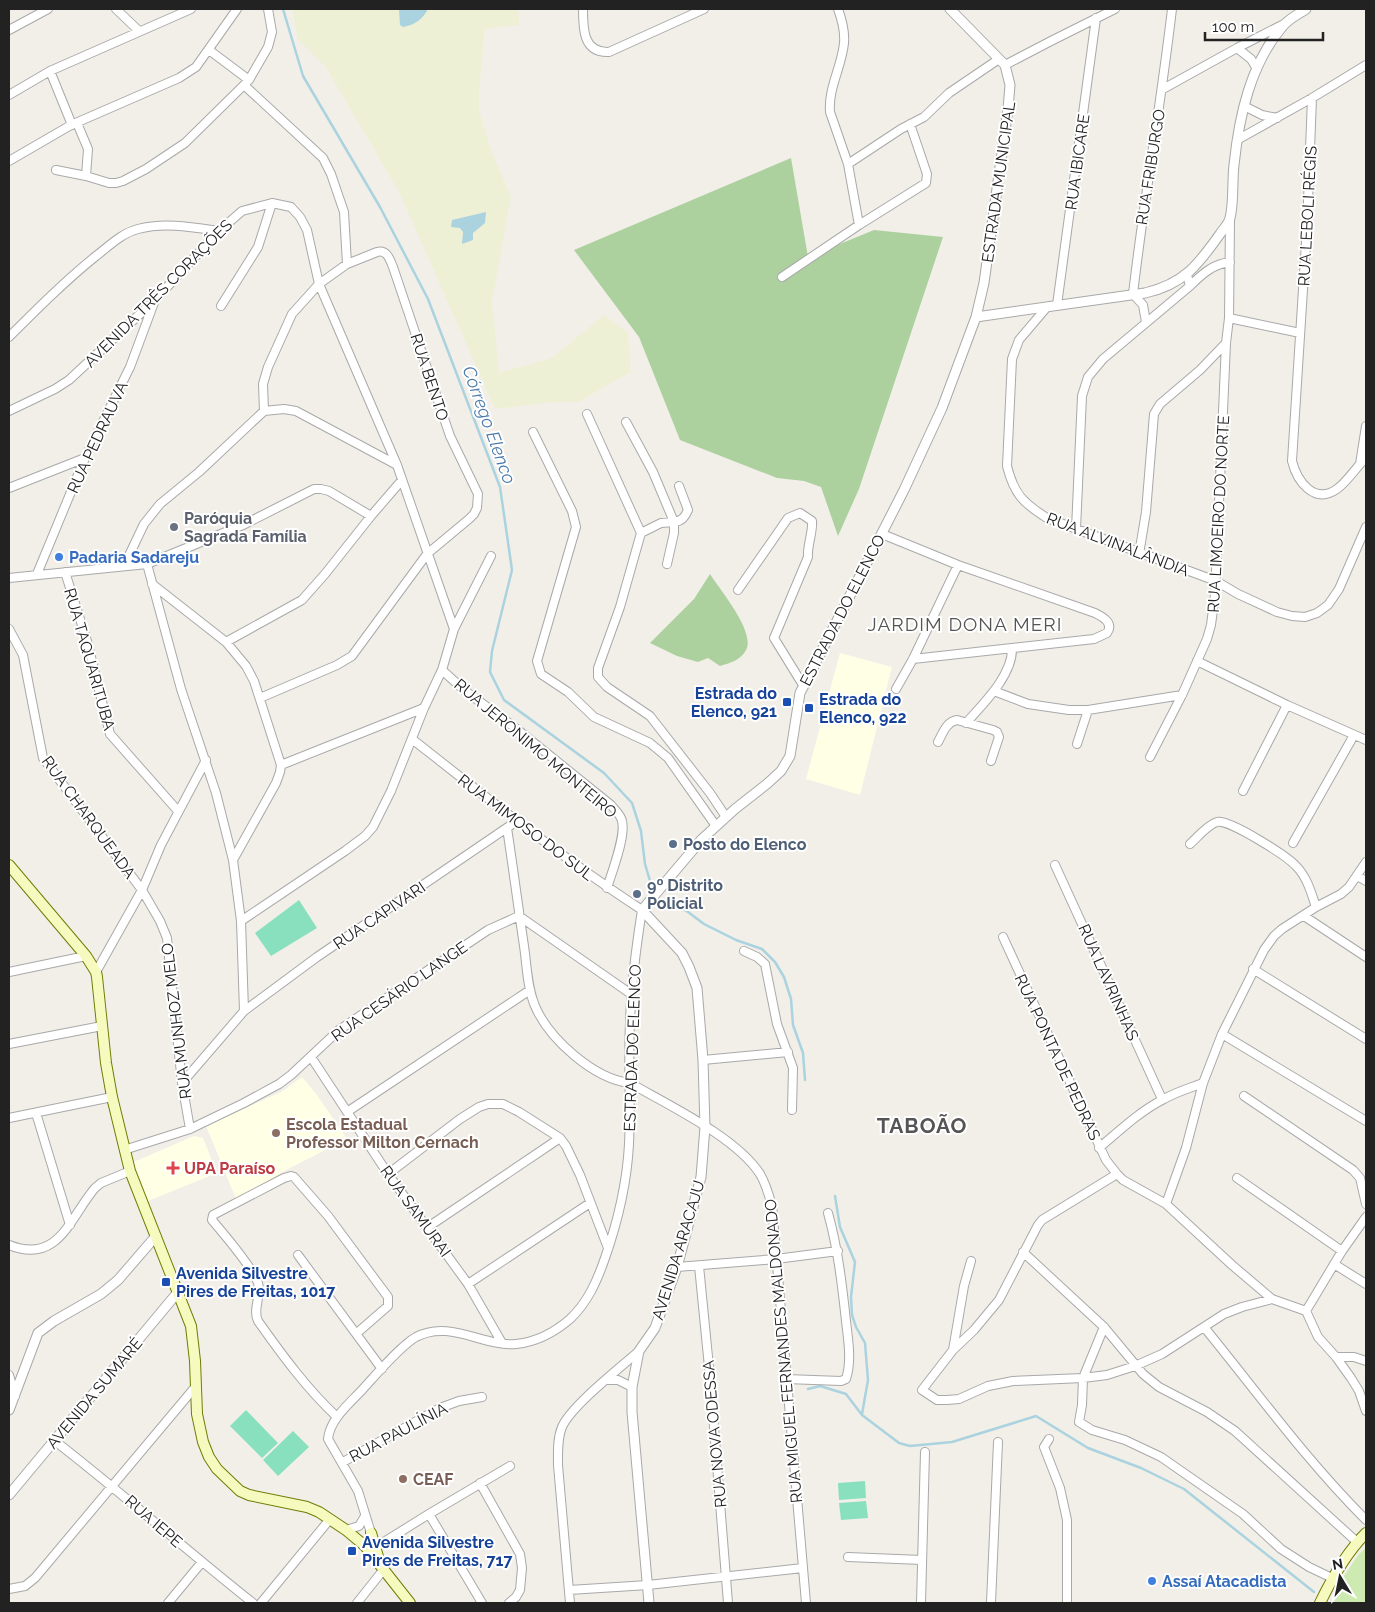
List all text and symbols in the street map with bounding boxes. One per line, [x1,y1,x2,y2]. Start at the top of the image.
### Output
scale bar [1205,10,1322,42]
text: 100 m [1212,18,1254,36]
street label: ESTRADA MUNICIPAL [978,100,1019,264]
street label: RUA FRIBURGO [1132,108,1169,226]
street label: RUA IBICARE [1061,113,1094,211]
street label: RUA LEBOLI RÉGIS [1293,145,1321,287]
street label: AVENIDA TRÊS CORAÇÕES [80,215,236,371]
street label: RUA BENTO [406,331,453,423]
water label: Córrego Elenco [458,363,521,487]
street label: RUA PEDRAUVA [63,378,132,496]
street label: RUA LIMOEIRO DO NORTE [1204,415,1233,613]
street label: RUA ALVINALÂNDIA [1044,508,1192,580]
place label: Paróquia Sagrada Família [184,509,307,546]
marker: Paróquia Sagrada Família [168,521,180,533]
street label: ESTRADA DO ELENCO [796,531,889,689]
place label: Padaria Sadareju [69,548,199,567]
marker: Padaria Sadareju [53,551,65,563]
street label: RUA TAQUARITUBA [60,586,119,733]
district label: JARDIM DONA MERI [868,613,1062,635]
street label: RUA JERONIMO MONTEIRO [450,675,621,822]
place label: Estrada do Elenco, 921 [691,684,777,721]
place label: Estrada do Elenco, 922 [819,690,906,727]
marker: Estrada do Elenco, 921 [781,696,793,708]
marker: Estrada do Elenco, 922 [803,702,815,714]
street label: RUA CHARQUEADA [38,752,140,882]
street label: RUA MIMOSO DO SUL [454,770,598,885]
place label: Posto do Elenco [683,835,807,854]
marker: Posto do Elenco [667,838,679,850]
place label: 9º Distrito Policial [647,876,723,913]
street label: RUA CAPIVARI [330,878,429,953]
marker: 9º Distrito Policial [631,888,643,900]
street label: RUA LAVRINHAS [1074,921,1143,1044]
street label: RUA CESÁRIO LANGE [327,936,471,1046]
street label: RUA MUNHOZ MELO [157,942,196,1100]
street label: ESTRADA DO ELENCO [620,964,645,1132]
street label: RUA PONTA DE PEDRAS [1011,971,1105,1144]
district label: TABOÃO [877,1113,967,1138]
place label: Escola Estadual Professor Milton Cernach [286,1115,479,1152]
marker: Escola Estadual Professor Milton Cernach [270,1127,282,1139]
place label: UPA Paraíso [184,1159,276,1178]
marker: UPA Paraíso [166,1161,180,1175]
street label: RUA SAMURAI [376,1162,455,1261]
street label: AVENIDA ARACAJU [648,1178,709,1322]
street label: RUA MIGUEL FERNANDES MALDONADO [761,1198,806,1504]
place label: Avenida Silvestre Pires de Freitas, 1017 [176,1264,335,1301]
marker: Avenida Silvestre Pires de Freitas, 1017 [160,1276,172,1288]
street label: AVENIDA SUMARÉ [42,1333,147,1453]
street label: RUA NOVA ODESSA [699,1359,730,1508]
street label: RUA PAULÍNIA [345,1398,451,1466]
place label: CEAF [413,1470,454,1489]
marker: CEAF [397,1473,409,1485]
street label: RUA IEPE [121,1491,186,1552]
place label: Avenida Silvestre Pires de Freitas, 717 [362,1533,512,1570]
marker: Avenida Silvestre Pires de Freitas, 717 [346,1545,358,1557]
north arrow [1315,1552,1365,1602]
text: N [1331,1555,1344,1573]
place label: Assaí Atacadista [1162,1572,1287,1591]
marker: Assaí Atacadista [1146,1575,1158,1587]

